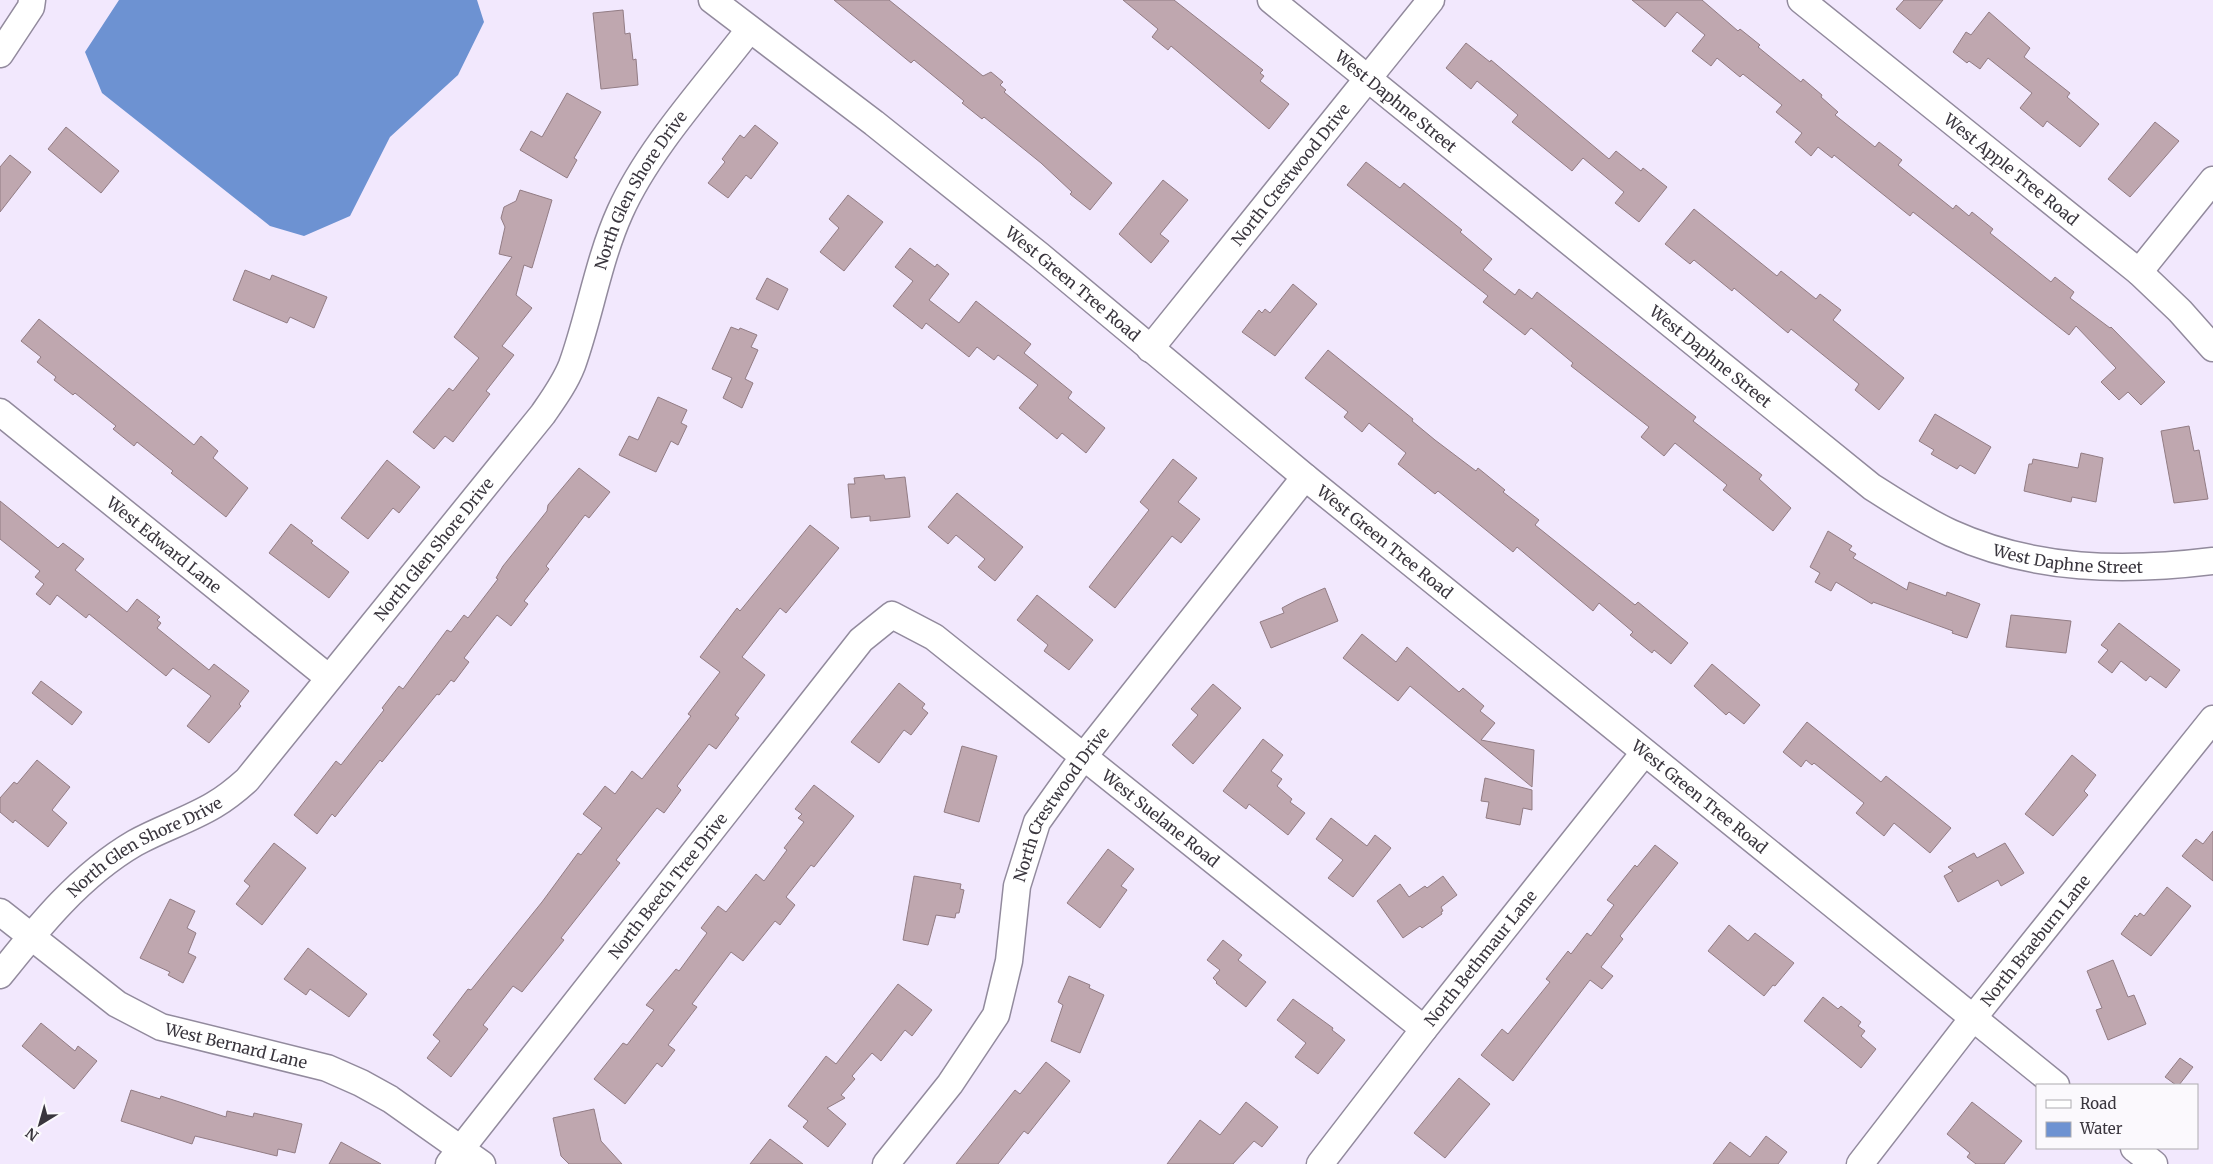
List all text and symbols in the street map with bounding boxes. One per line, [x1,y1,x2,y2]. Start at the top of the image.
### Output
street label: West Daphne Street [1330,45,1462,157]
street label: North Crestwood Drive [1227,99,1354,250]
street label: North Glen Shore Drive [590,107,691,272]
street label: West Apple Tree Road [1939,109,2083,230]
street label: West Green Tree Road [1001,222,1144,345]
street label: West Daphne Street [1645,300,1776,412]
street label: North Glen Shore Drive [370,474,498,625]
street label: West Green Tree Road [1312,480,1457,603]
street label: West Edward Lane [102,492,225,597]
street label: West Daphne Street [1990,539,2144,577]
street label: North Crestwood Drive [1009,723,1113,884]
street label: West Green Tree Road [1627,735,1772,858]
street label: West Suelane Road [1097,765,1224,871]
street label: North Glen Shore Drive [63,793,226,901]
street label: North Beech Tree Drive [604,809,731,963]
street label: North Braeburn Lane [1976,871,2094,1010]
street label: North Bethmaur Lane [1420,886,1541,1030]
street label: West Bernard Lane [162,1018,309,1073]
legend [2036,1084,2198,1149]
text: Road [2080,1094,2116,1113]
north arrow [15,1099,65,1149]
text: Water [2079,1119,2123,1138]
text: N [22,1124,42,1145]

